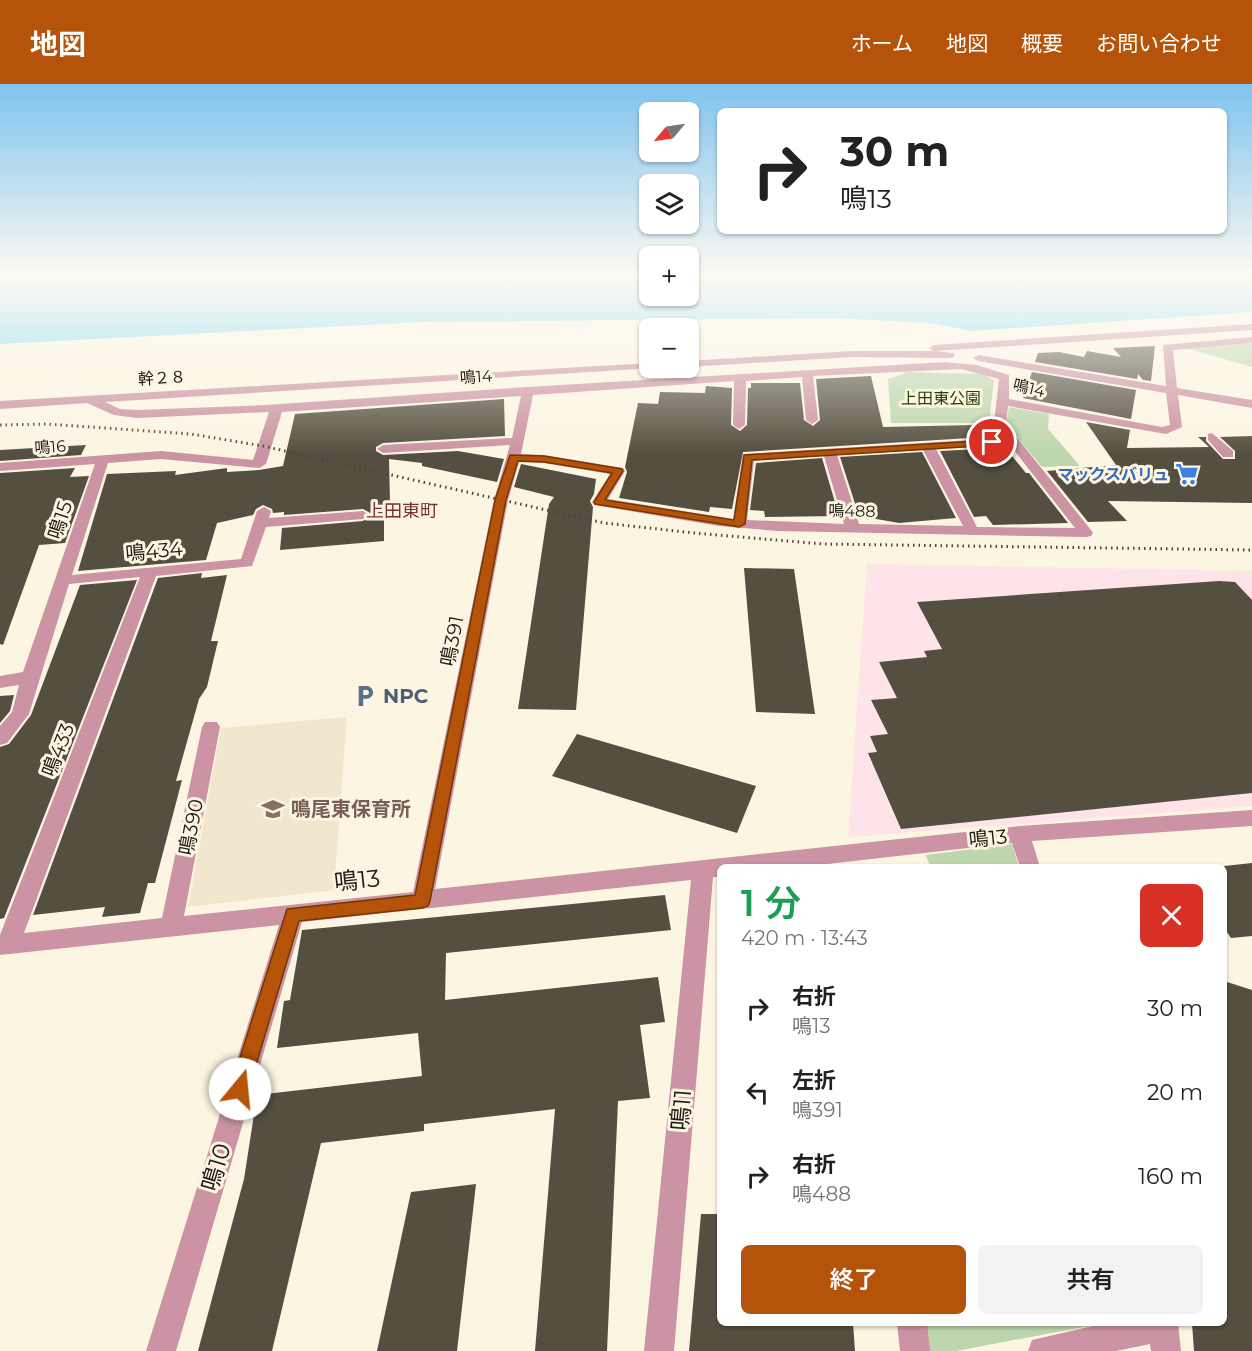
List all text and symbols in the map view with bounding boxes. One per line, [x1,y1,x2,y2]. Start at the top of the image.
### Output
text: 地図 [30,27,86,61]
text: ホーム [851,31,913,56]
text: 地図 [946,31,988,56]
text: 概要 [1021,31,1063,56]
text: お問い合わせ [1096,31,1222,56]
north arrow [639,102,699,162]
map controls [639,102,699,378]
text: 30 m [840,125,949,177]
icon: right [741,132,819,210]
button: layers [639,174,699,234]
text: 鳴13 [840,182,892,215]
button: + [639,246,699,306]
button: − [639,318,699,378]
street label: 鳴14 [459,366,493,388]
street label: 幹２８ [138,367,186,389]
street label: 鳴14 [1011,375,1047,401]
park label: 上田東公園 [901,389,981,408]
pin [966,416,1017,467]
icon: arrive [975,425,1008,458]
street label: 鳴16 [34,436,67,458]
supermarket icon: マックスバリュ [1174,461,1200,487]
place label: マックスバリュ [1057,465,1169,484]
street label: 鳴15 [43,498,77,542]
district label: 上田東町 [366,500,438,522]
street label: 鳴488 [828,501,876,521]
street label: 鳴434 [124,537,184,565]
street label: 鳴391 [435,614,469,668]
parking icon: NPC [352,683,378,709]
place label: NPC [383,684,429,708]
street label: 鳴433 [37,720,79,780]
school or university icon: 鳴尾東保育所 [260,796,286,822]
street label: 鳴390 [174,797,208,857]
place label: 鳴尾東保育所 [291,797,411,821]
street label: 鳴13 [968,824,1008,852]
street label: 鳴13 [333,863,381,897]
text: 1 分 [741,881,801,925]
button: close [1140,884,1203,947]
text: 420 m · 13:43 [741,926,868,950]
text: 右折 [792,983,836,1010]
icon: right [741,992,774,1025]
text: 30 m [1147,995,1203,1022]
text: 鳴13 [792,1014,831,1038]
position arrow [208,1057,272,1121]
text: 左折 [792,1067,836,1094]
icon: left [741,1076,774,1109]
text: 20 m [1147,1079,1203,1106]
street label: 鳴11 [665,1088,697,1132]
text: 鳴391 [792,1098,843,1122]
street label: 鳴10 [195,1140,237,1194]
text: 右折 [792,1151,836,1178]
icon: right [741,1160,774,1193]
text: 160 m [1138,1163,1203,1190]
text: 鳴488 [792,1182,851,1206]
button: 終了 [741,1245,966,1314]
button: 共有 [978,1245,1203,1314]

